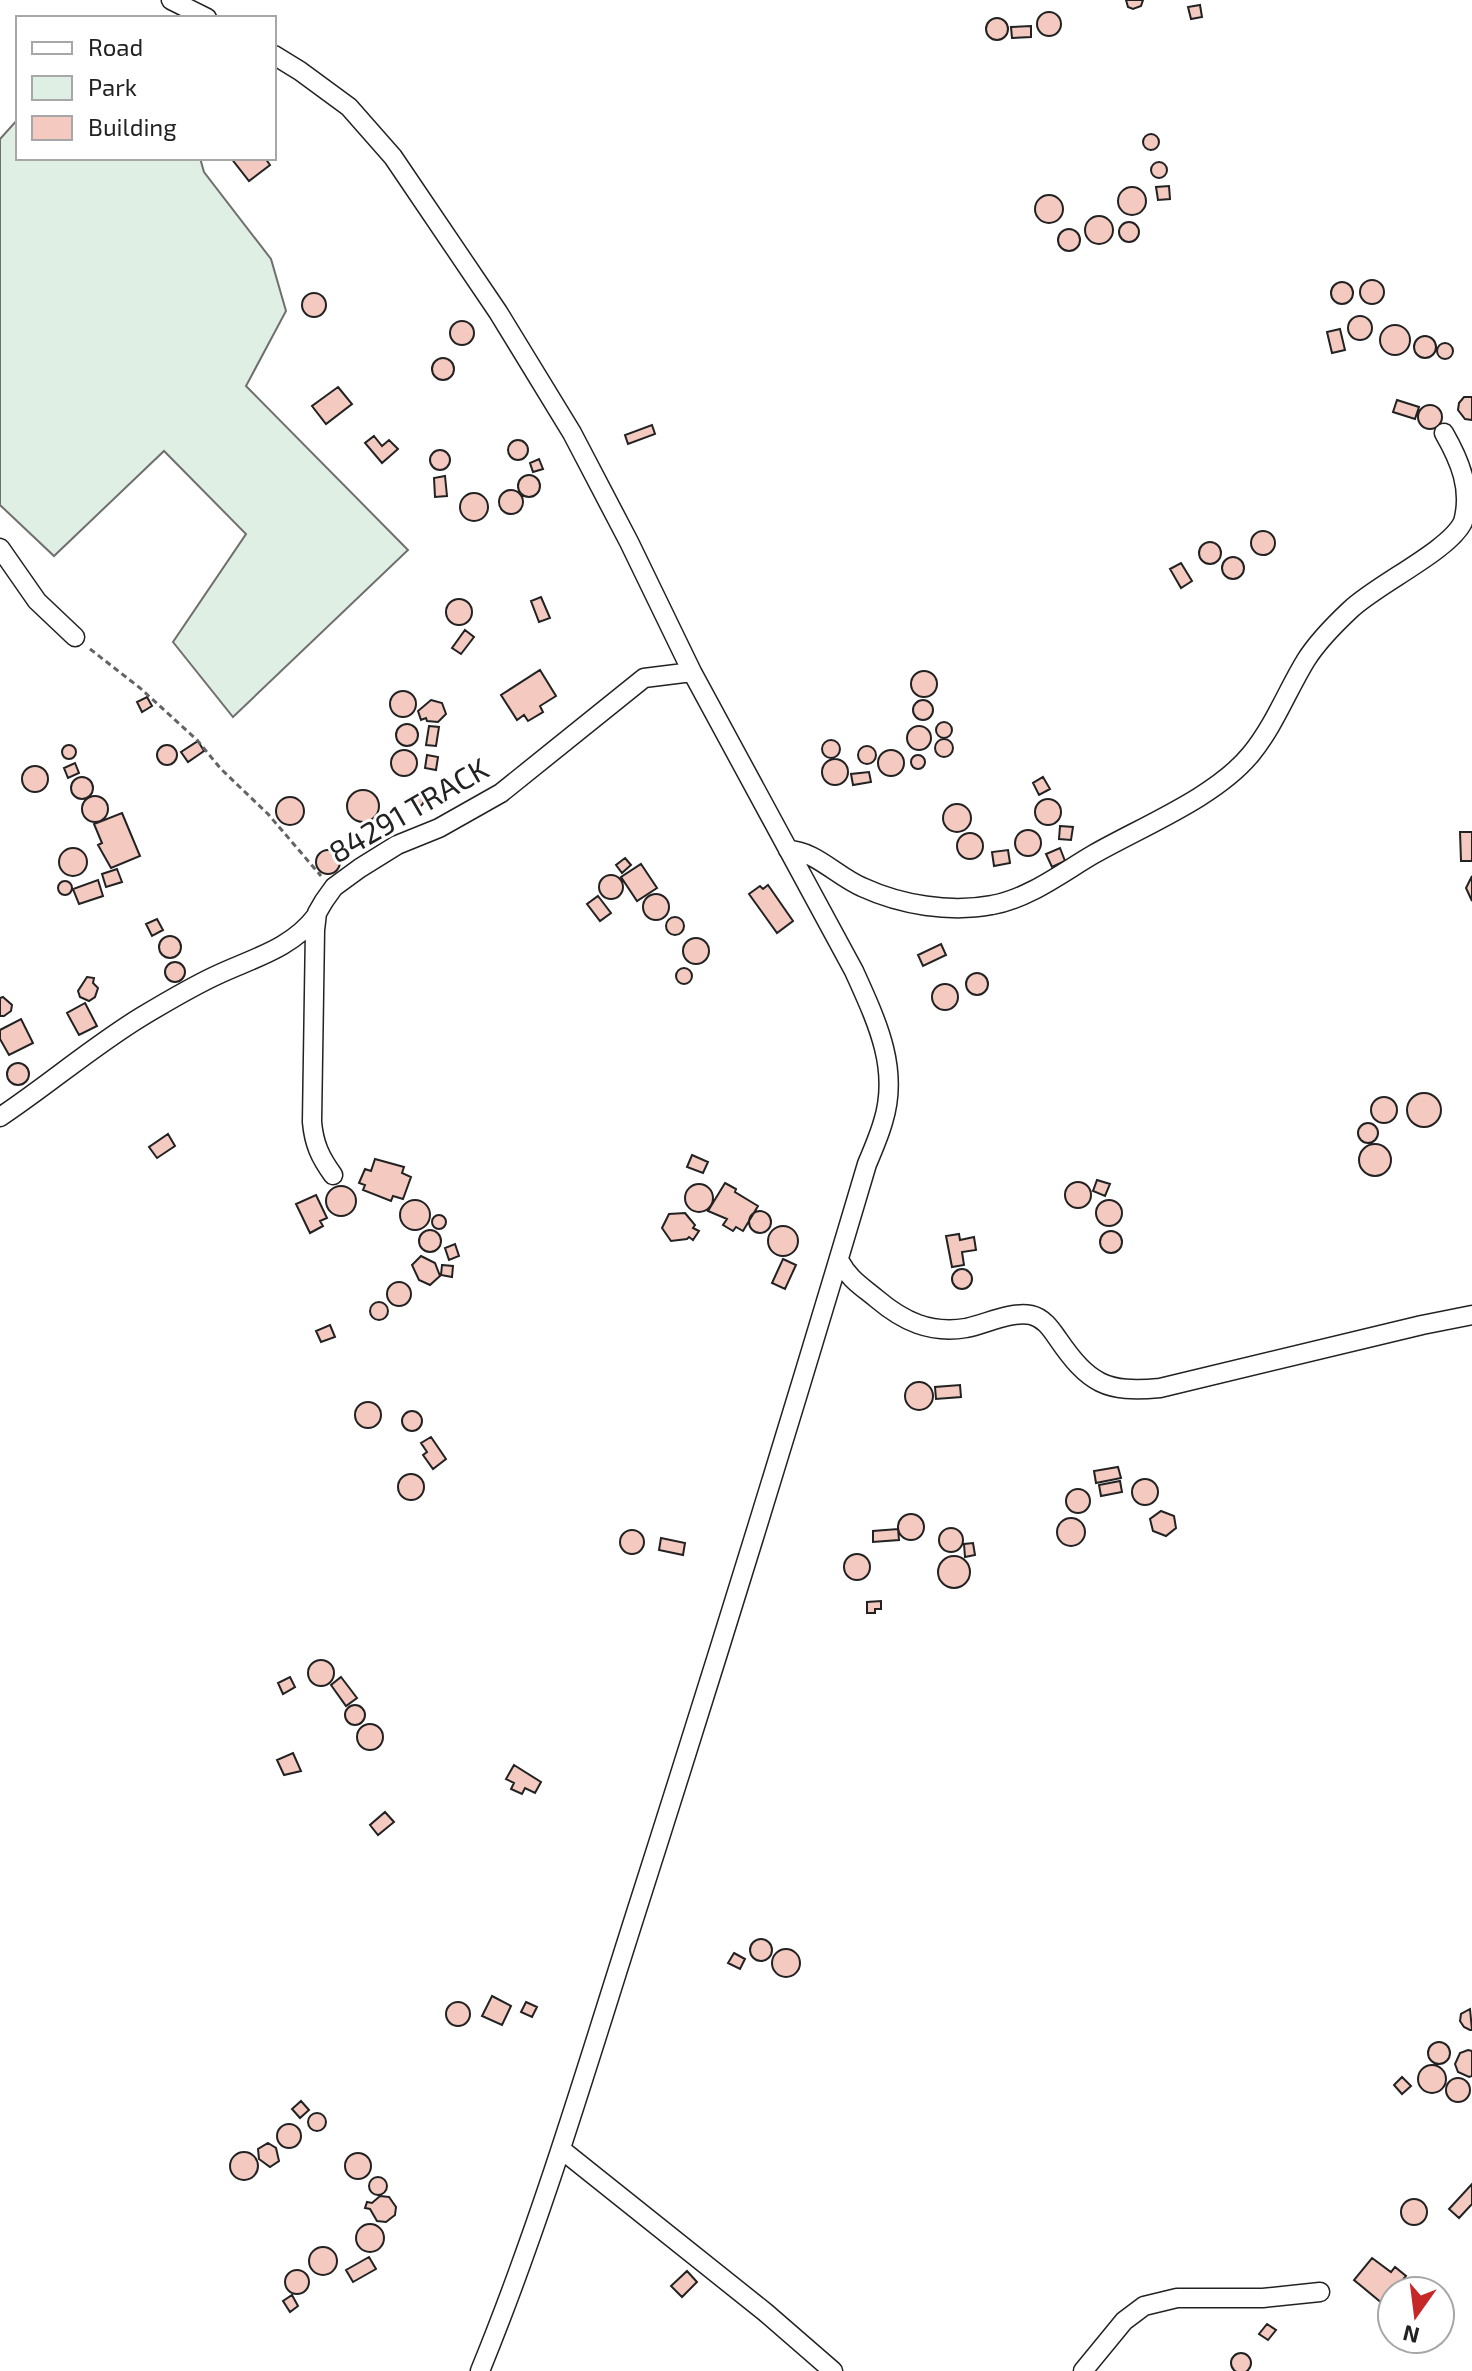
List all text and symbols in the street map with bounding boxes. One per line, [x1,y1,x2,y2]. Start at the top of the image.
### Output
legend [16,16,276,160]
text: Road [88,32,143,61]
text: Park [88,72,137,101]
text: Building [88,112,177,141]
street label: 84291 TRACK [322,749,494,869]
north arrow [1376,2275,1456,2355]
text: N [1400,2321,1422,2350]

